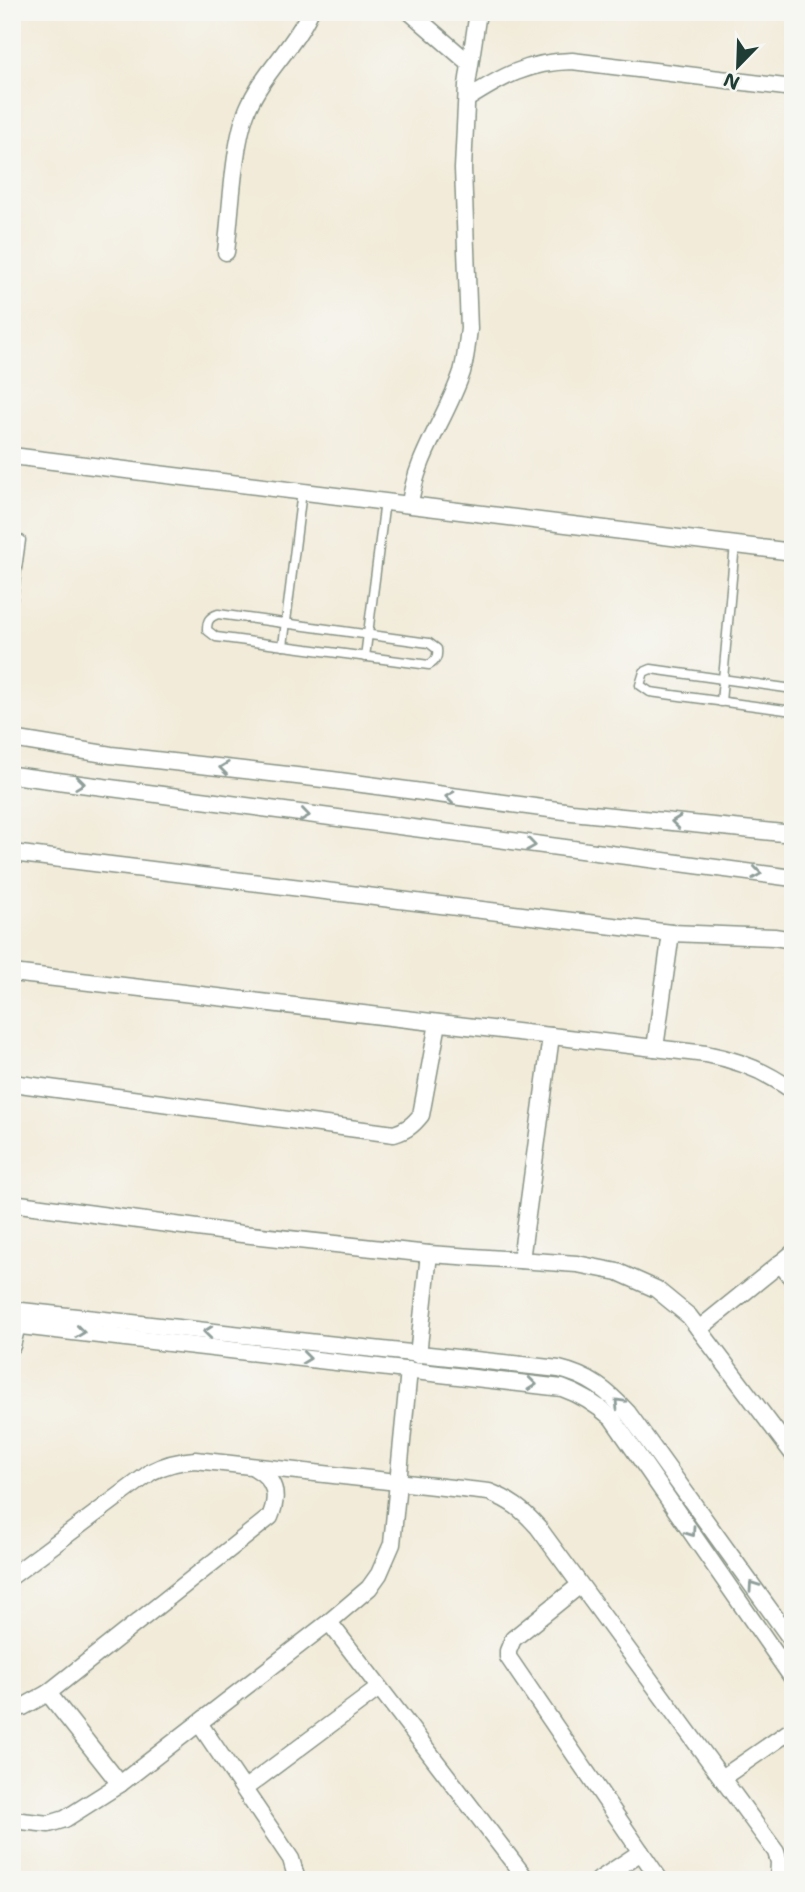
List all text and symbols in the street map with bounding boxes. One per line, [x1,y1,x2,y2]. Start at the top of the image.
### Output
north arrow [704,32,774,102]
text: N [720,67,743,96]
one-way arrow [219,760,230,775]
one-way arrow [74,776,86,791]
one-way arrow [444,789,456,804]
one-way arrow [299,807,311,822]
one-way arrow [670,815,681,830]
one-way arrow [525,837,537,852]
one-way arrow [751,865,762,880]
one-way arrow [202,1324,214,1339]
one-way arrow [74,1325,86,1340]
one-way arrow [300,1351,312,1366]
one-way arrow [527,1376,538,1391]
one-way arrow [615,1398,627,1411]
one-way arrow [683,1524,696,1537]
one-way arrow [749,1581,761,1594]

